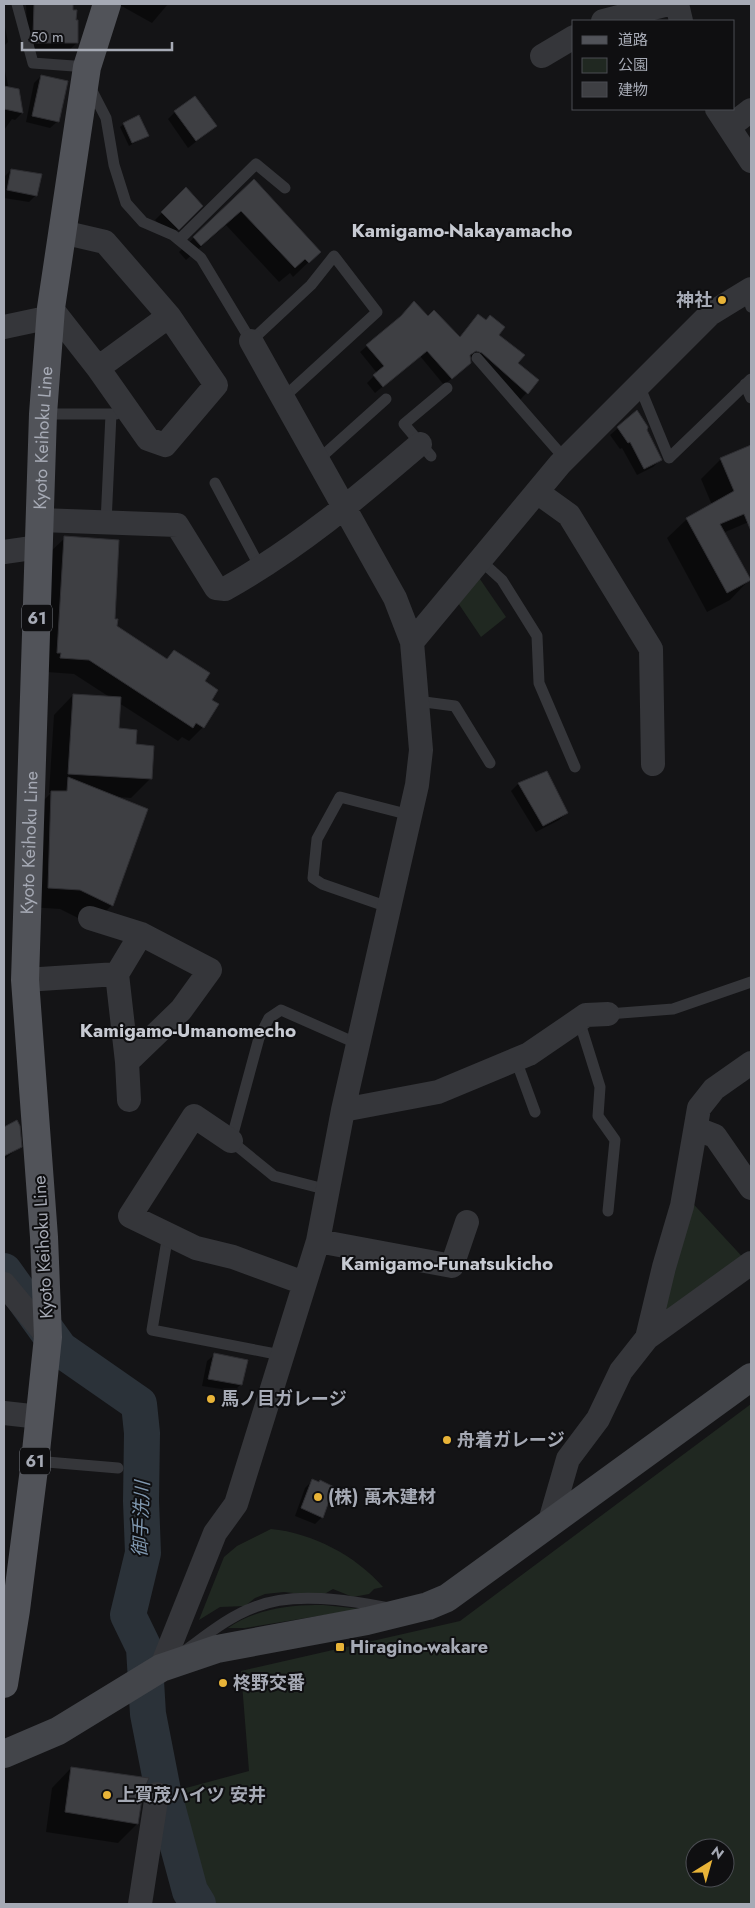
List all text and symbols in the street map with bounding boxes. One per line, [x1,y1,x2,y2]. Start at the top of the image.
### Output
scale bar [22,20,172,52]
legend [572,20,735,110]
text: 50 m [30,26,64,48]
text: 道路 [618,29,648,51]
text: 公園 [618,54,648,76]
text: 建物 [618,79,648,101]
district label: Kamigamo-Nakayamacho [352,217,573,244]
place label: 神社 [676,287,712,313]
marker: 神社 [716,294,728,306]
street label: Kyoto Keihoku Line [27,365,60,510]
road number: 61 [22,604,52,632]
street label: Kyoto Keihoku Line [14,771,45,915]
district label: Kamigamo-Umanomecho [80,1017,296,1044]
street label: Kyoto Keihoku Line [26,1175,60,1319]
district label: Kamigamo-Funatsukicho [341,1250,553,1277]
place label: 馬ノ目ガレージ [221,1386,347,1412]
marker: 馬ノ目ガレージ [205,1393,217,1405]
place label: 舟着ガレージ [457,1427,565,1453]
marker: 舟着ガレージ [441,1434,453,1446]
road number: 61 [20,1448,50,1474]
water label: 御手洗川 [126,1479,156,1557]
place label: (株) 萬木建材 [328,1484,436,1510]
marker: (株) 萬木建材 [312,1491,324,1503]
place label: Hiragino-wakare [350,1634,488,1660]
marker: Hiragino-wakare [334,1641,346,1653]
place label: 柊野交番 [233,1670,305,1696]
marker: 柊野交番 [217,1677,229,1689]
place label: 上賀茂ハイツ 安井 [117,1782,266,1808]
marker: 上賀茂ハイツ 安井 [101,1789,113,1801]
north arrow [685,1838,735,1888]
text: N [707,1841,728,1864]

